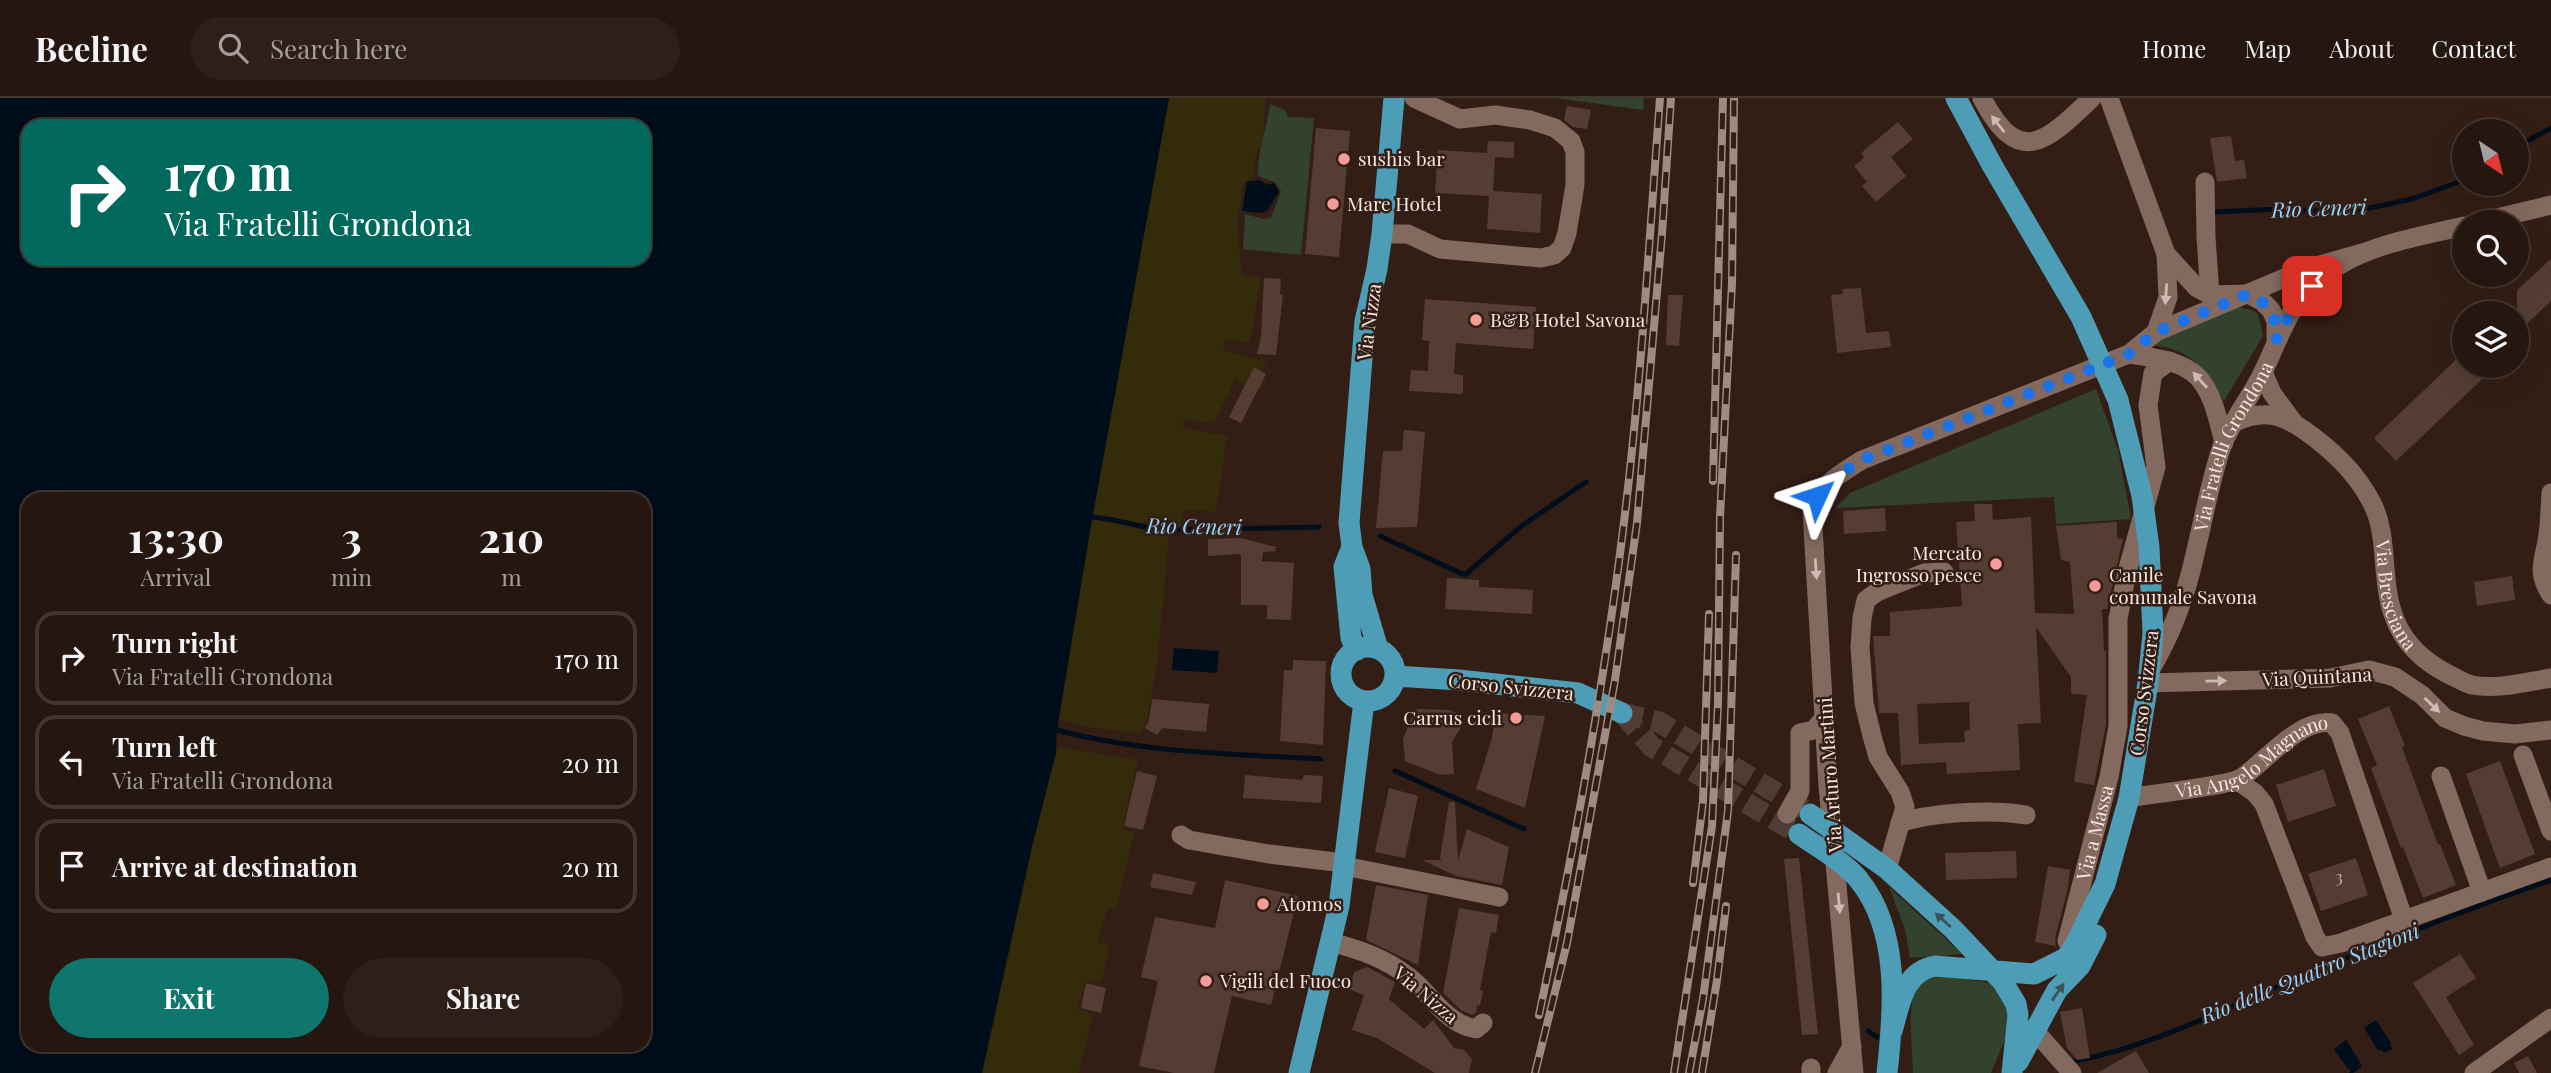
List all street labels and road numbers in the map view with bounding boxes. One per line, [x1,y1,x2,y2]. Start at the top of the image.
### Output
street label: Via Nizza [1350,281,1386,363]
street label: Via Fratelli Grondona [2186,356,2278,535]
street label: Via Bresciana [2370,538,2424,656]
street label: Corso Svizzera [2122,628,2164,757]
street label: Via Quintana [2260,660,2373,692]
street label: Corso Svizzera [1447,666,1576,706]
street label: Via Arturo Martini [1811,696,1847,854]
street label: Via Angelo Magnano [2173,708,2329,803]
street label: Via a Massa [2069,781,2119,884]
street label: Via Nizza [1388,959,1465,1029]

